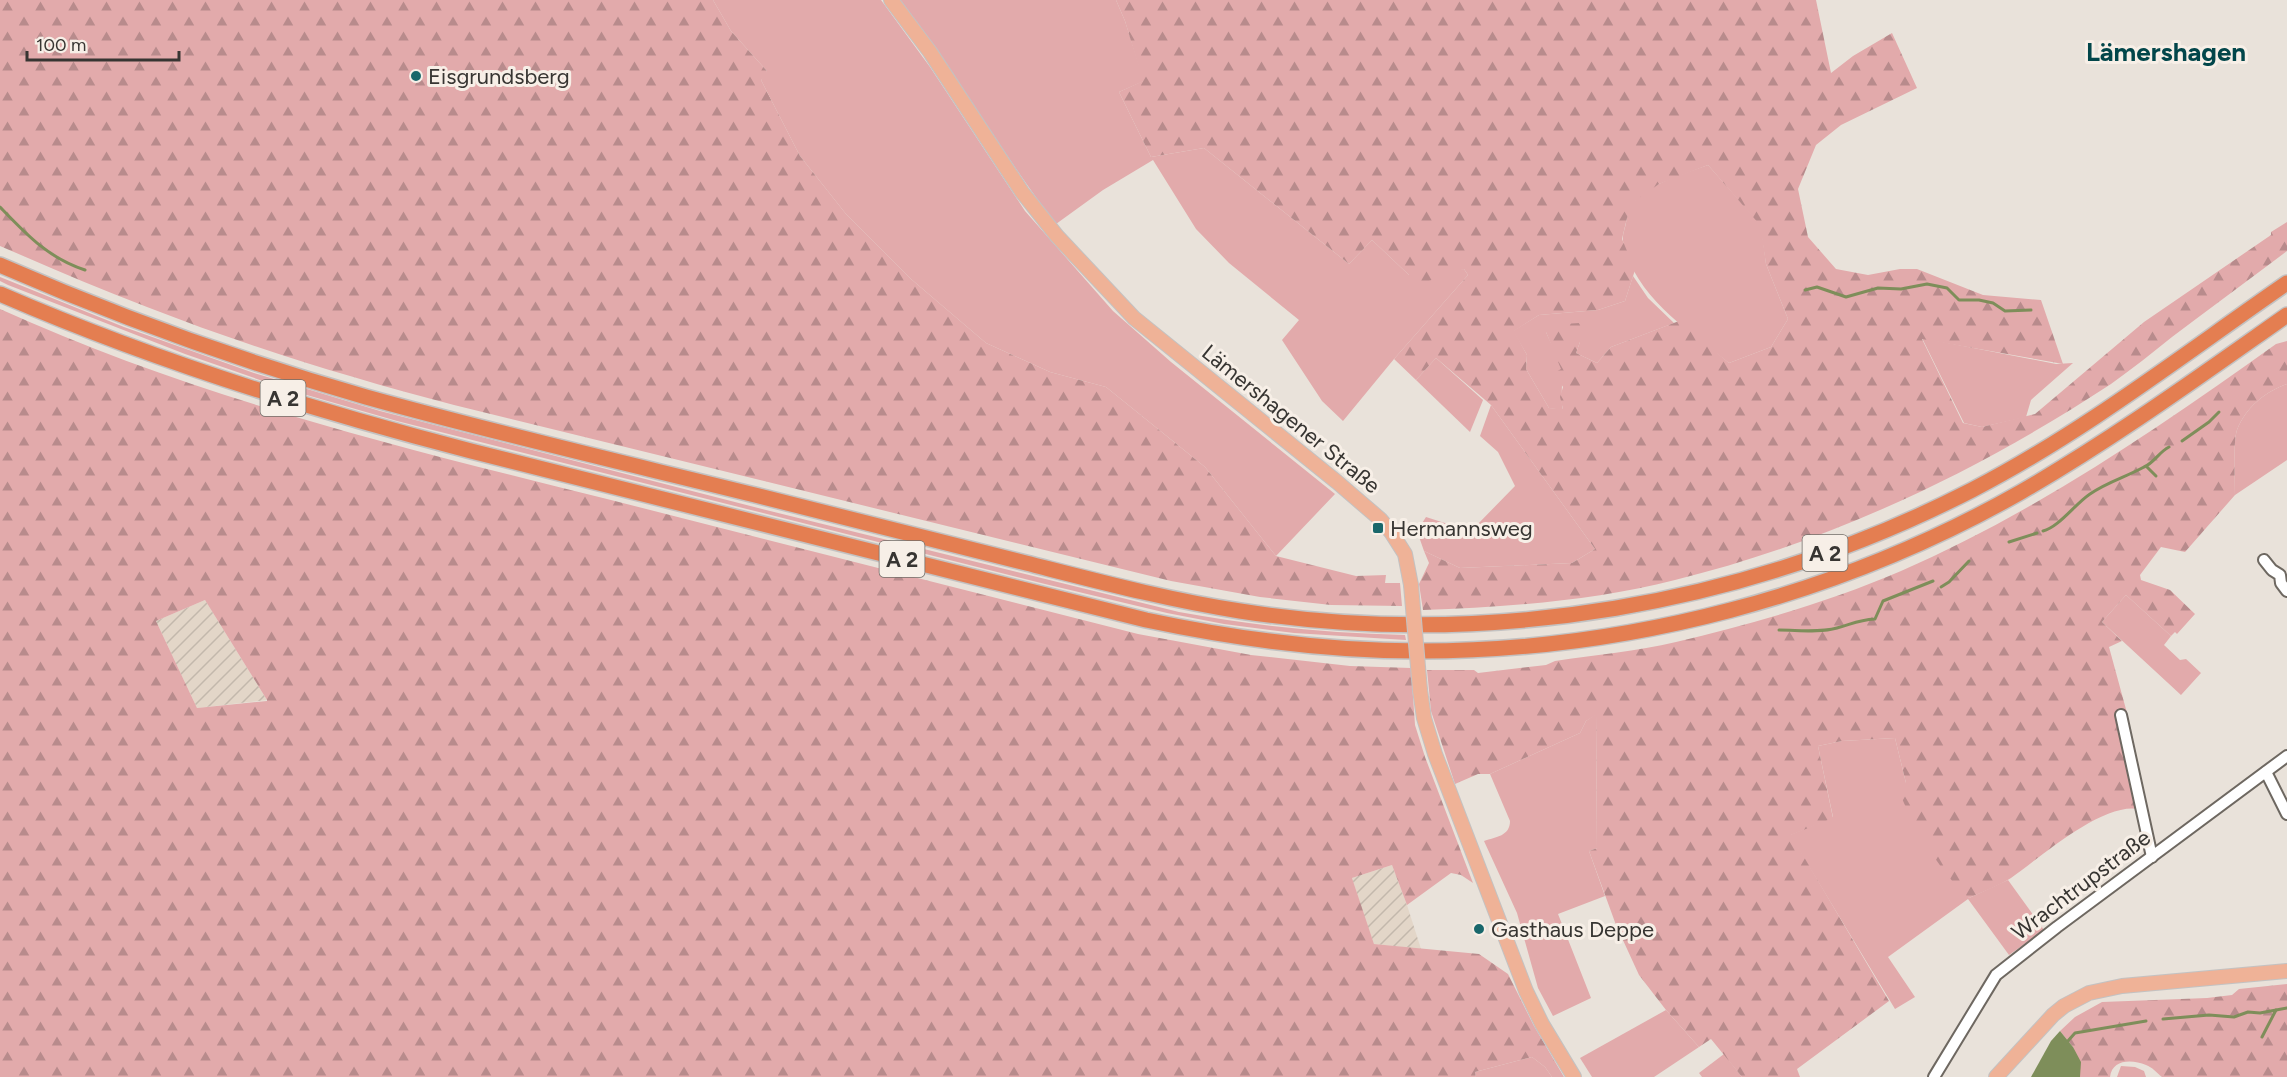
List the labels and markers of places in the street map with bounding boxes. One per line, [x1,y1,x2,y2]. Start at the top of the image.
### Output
place label: Eisgrundsberg [428,63,570,90]
marker: Eisgrundsberg [409,69,423,83]
place label: Hermannsweg [1390,515,1533,542]
marker: Hermannsweg [1371,521,1385,535]
place label: Gasthaus Deppe [1491,916,1654,943]
marker: Gasthaus Deppe [1472,922,1486,936]

